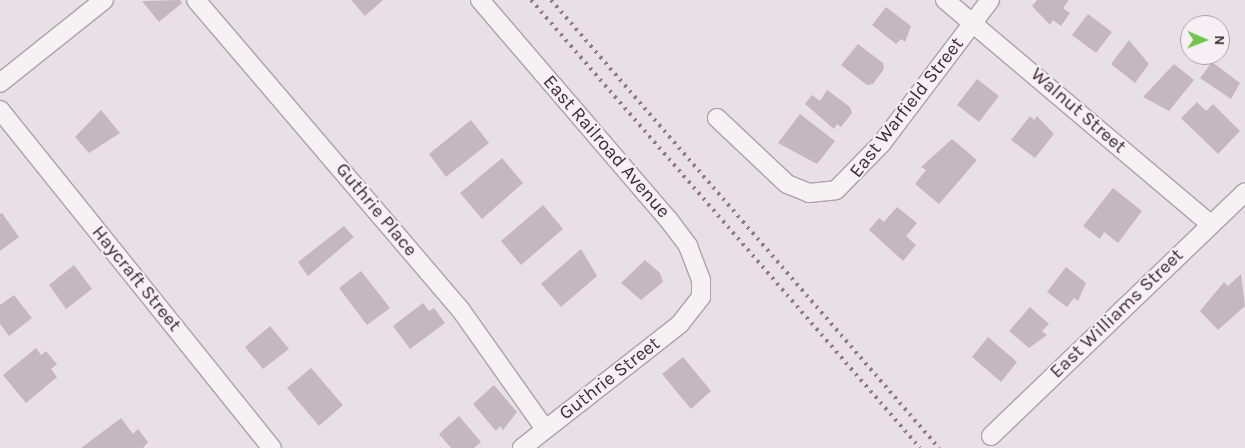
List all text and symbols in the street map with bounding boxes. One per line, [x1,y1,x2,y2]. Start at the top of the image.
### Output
north arrow [1180,15,1230,65]
street label: East Warfield Street [845,33,969,183]
text: N [1211,35,1228,45]
street label: Walnut Street [1026,63,1130,159]
street label: East Railroad Avenue [538,71,674,223]
street label: Guthrie Place [330,159,422,261]
street label: Haycraft Street [86,222,186,336]
street label: East Williams Street [1046,244,1188,384]
street label: Guthrie Street [555,333,665,425]

